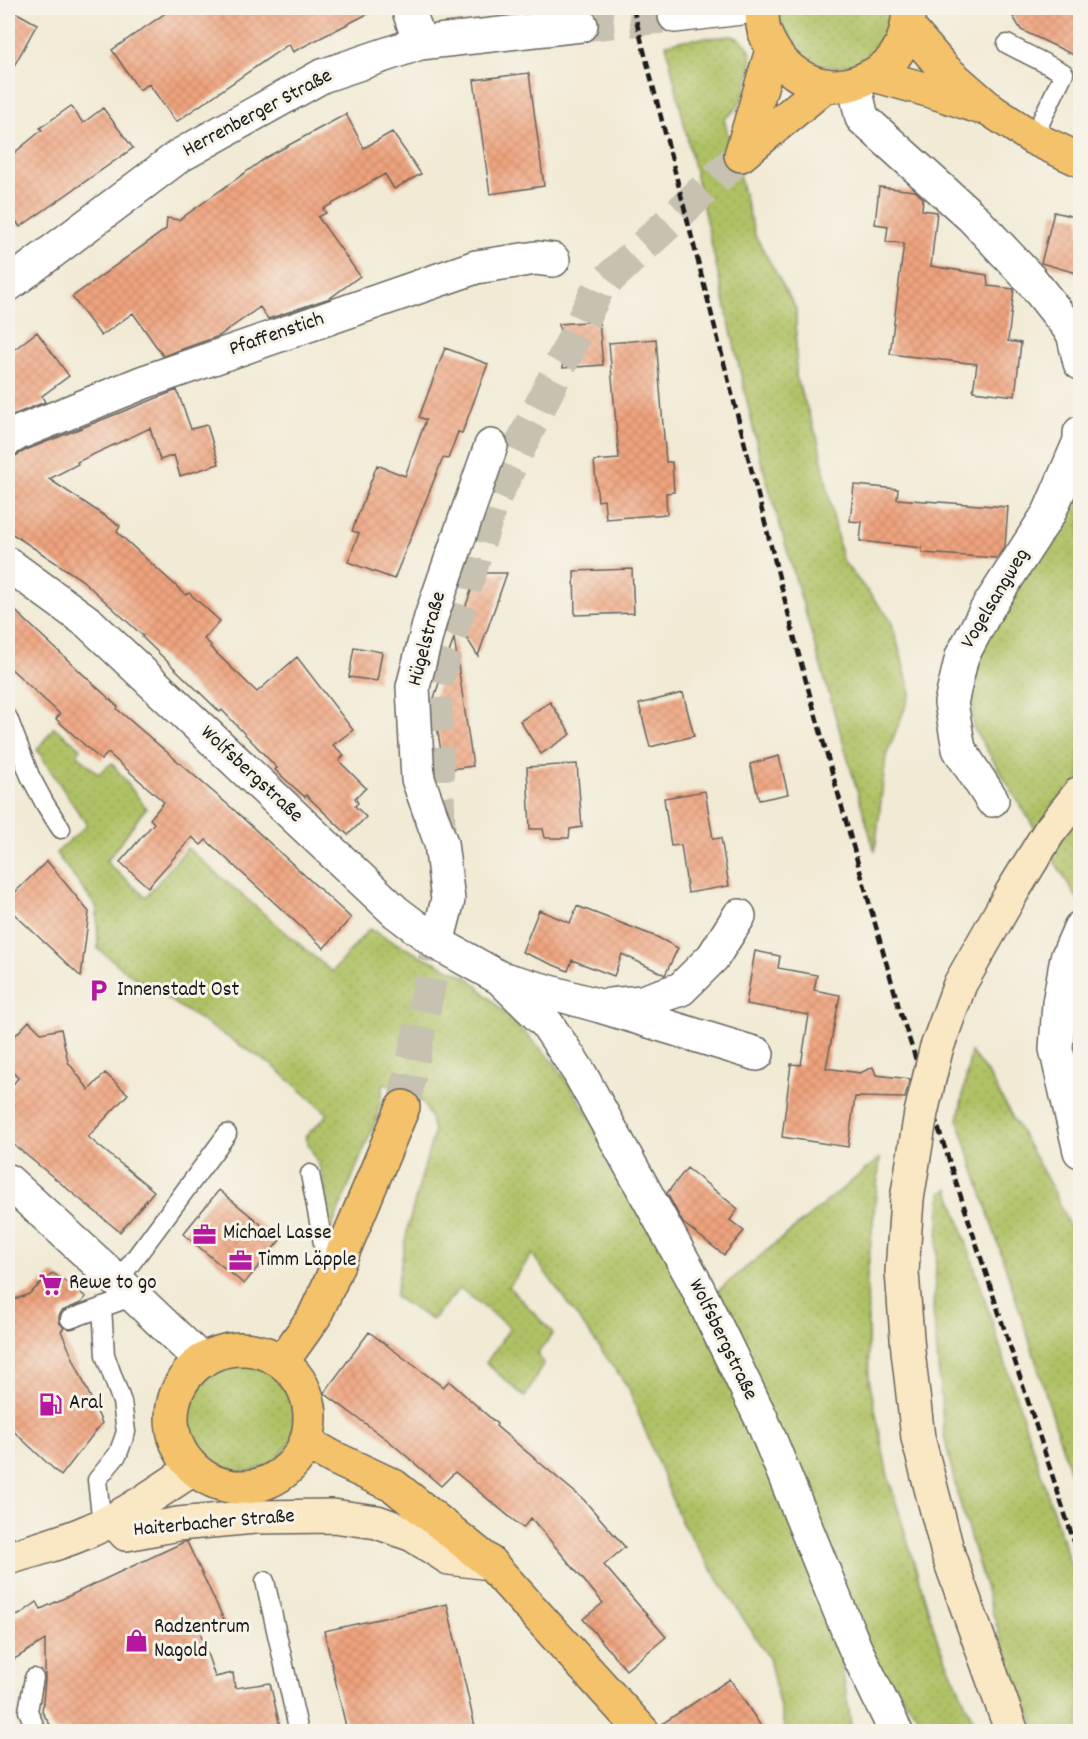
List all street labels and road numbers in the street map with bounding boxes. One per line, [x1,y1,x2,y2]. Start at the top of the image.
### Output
street label: Herrenberger Straße [178,62,338,166]
street label: Pfaffenstich [226,305,328,365]
street label: Vogelsangweg [954,543,1038,655]
street label: Hügelstraße [401,588,455,690]
street label: Wolfsbergstraße [193,719,309,831]
street label: Wolfsbergstraße [680,1274,764,1406]
street label: Haiterbacher Straße [132,1502,296,1546]

